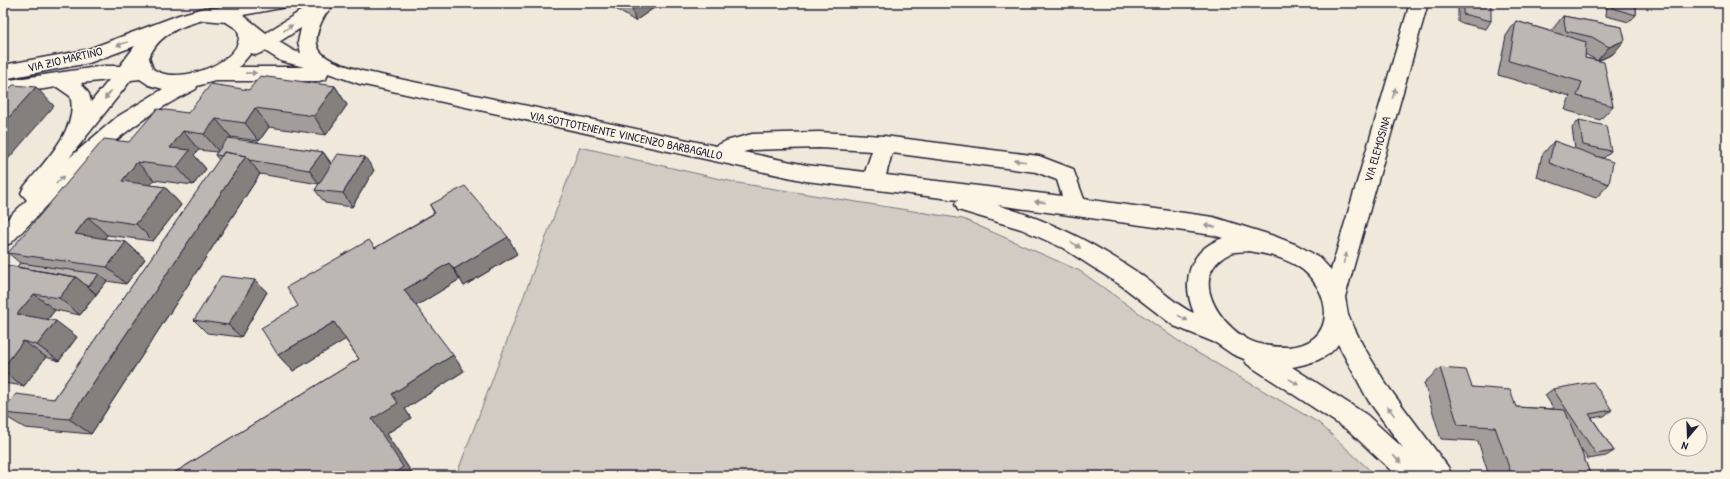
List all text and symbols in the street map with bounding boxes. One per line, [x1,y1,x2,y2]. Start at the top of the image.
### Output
one-way arrow [283,24,293,32]
street label: VIA ZIO MARTINO [26,42,104,76]
one-way arrow [115,42,127,48]
one-way arrow [245,70,258,76]
one-way arrow [1391,87,1397,99]
one-way arrow [103,90,112,101]
street label: VIA SOTTOTENENTE VINCENZO BARBAGALLO [528,106,725,164]
street label: VIA ELEMOSINA [1360,114,1395,184]
one-way arrow [1014,158,1026,164]
one-way arrow [55,175,65,185]
one-way arrow [1034,199,1046,205]
one-way arrow [1204,223,1216,229]
one-way arrow [1070,241,1082,248]
one-way arrow [1343,252,1349,264]
one-way arrow [1177,315,1189,321]
one-way arrow [1288,378,1300,385]
one-way arrow [1386,405,1395,416]
north arrow [1668,417,1708,457]
text: N [1680,439,1690,454]
one-way arrow [1392,455,1403,464]

